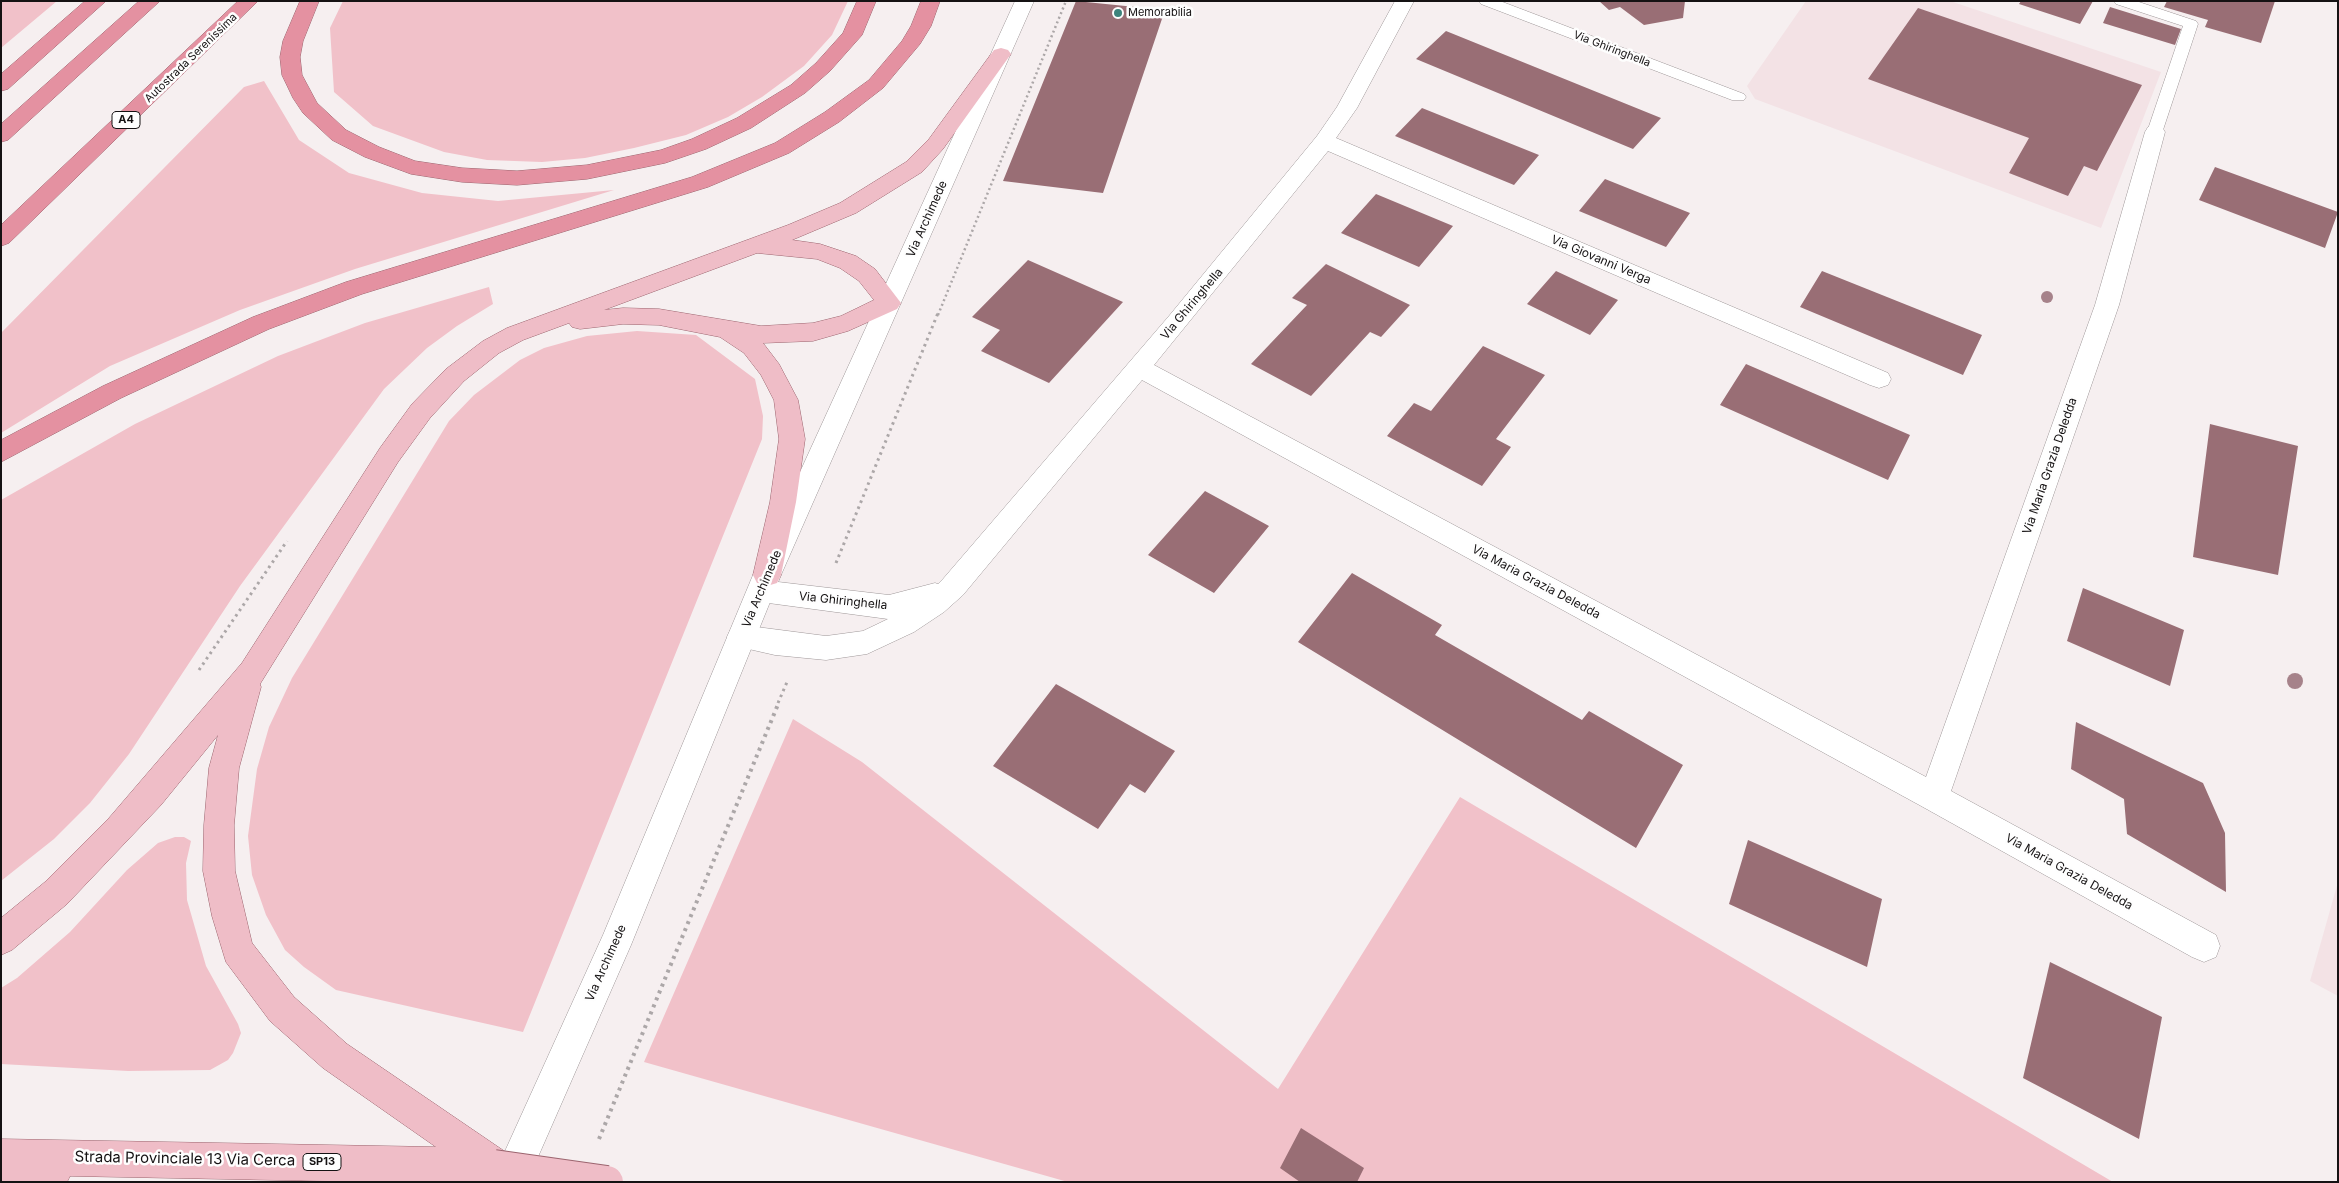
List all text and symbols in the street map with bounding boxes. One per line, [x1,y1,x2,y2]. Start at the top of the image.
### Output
place label: Memorabilia [1128,6,1192,20]
marker: Memorabilia [1112,7,1124,19]
street label: Autostrada Serenissima [142,11,240,105]
street label: Via Ghiringhella [1572,28,1652,70]
road number: A4 [112,112,140,128]
street label: Via Archimede [904,178,950,260]
street label: Via Giovanni Verga [1549,232,1653,288]
street label: Via Ghiringhella [1158,265,1226,343]
street label: Via Maria Grazia Deledda [2020,396,2080,536]
street label: Via Maria Grazia Deledda [1469,542,1603,622]
street label: Via Archimede [739,548,785,630]
street label: Via Ghiringhella [798,589,888,613]
street label: Via Maria Grazia Deledda [2003,831,2135,913]
street label: Via Archimede [583,922,629,1004]
street label: Strada Provinciale 13 Via Cerca [75,1148,295,1170]
road number: SP13 [303,1154,341,1170]

